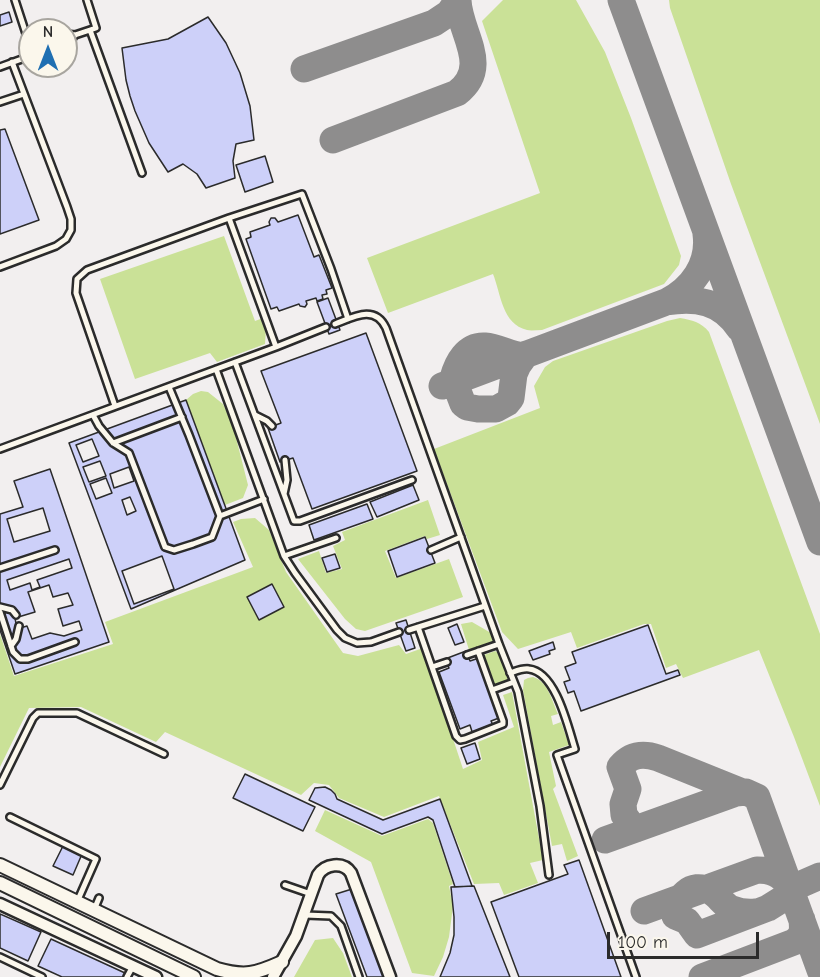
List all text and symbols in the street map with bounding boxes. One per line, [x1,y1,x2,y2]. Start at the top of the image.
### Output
north arrow [18,18,78,78]
text: N [43,23,53,41]
scale bar [610,920,762,958]
text: 100 m [618,932,668,953]

